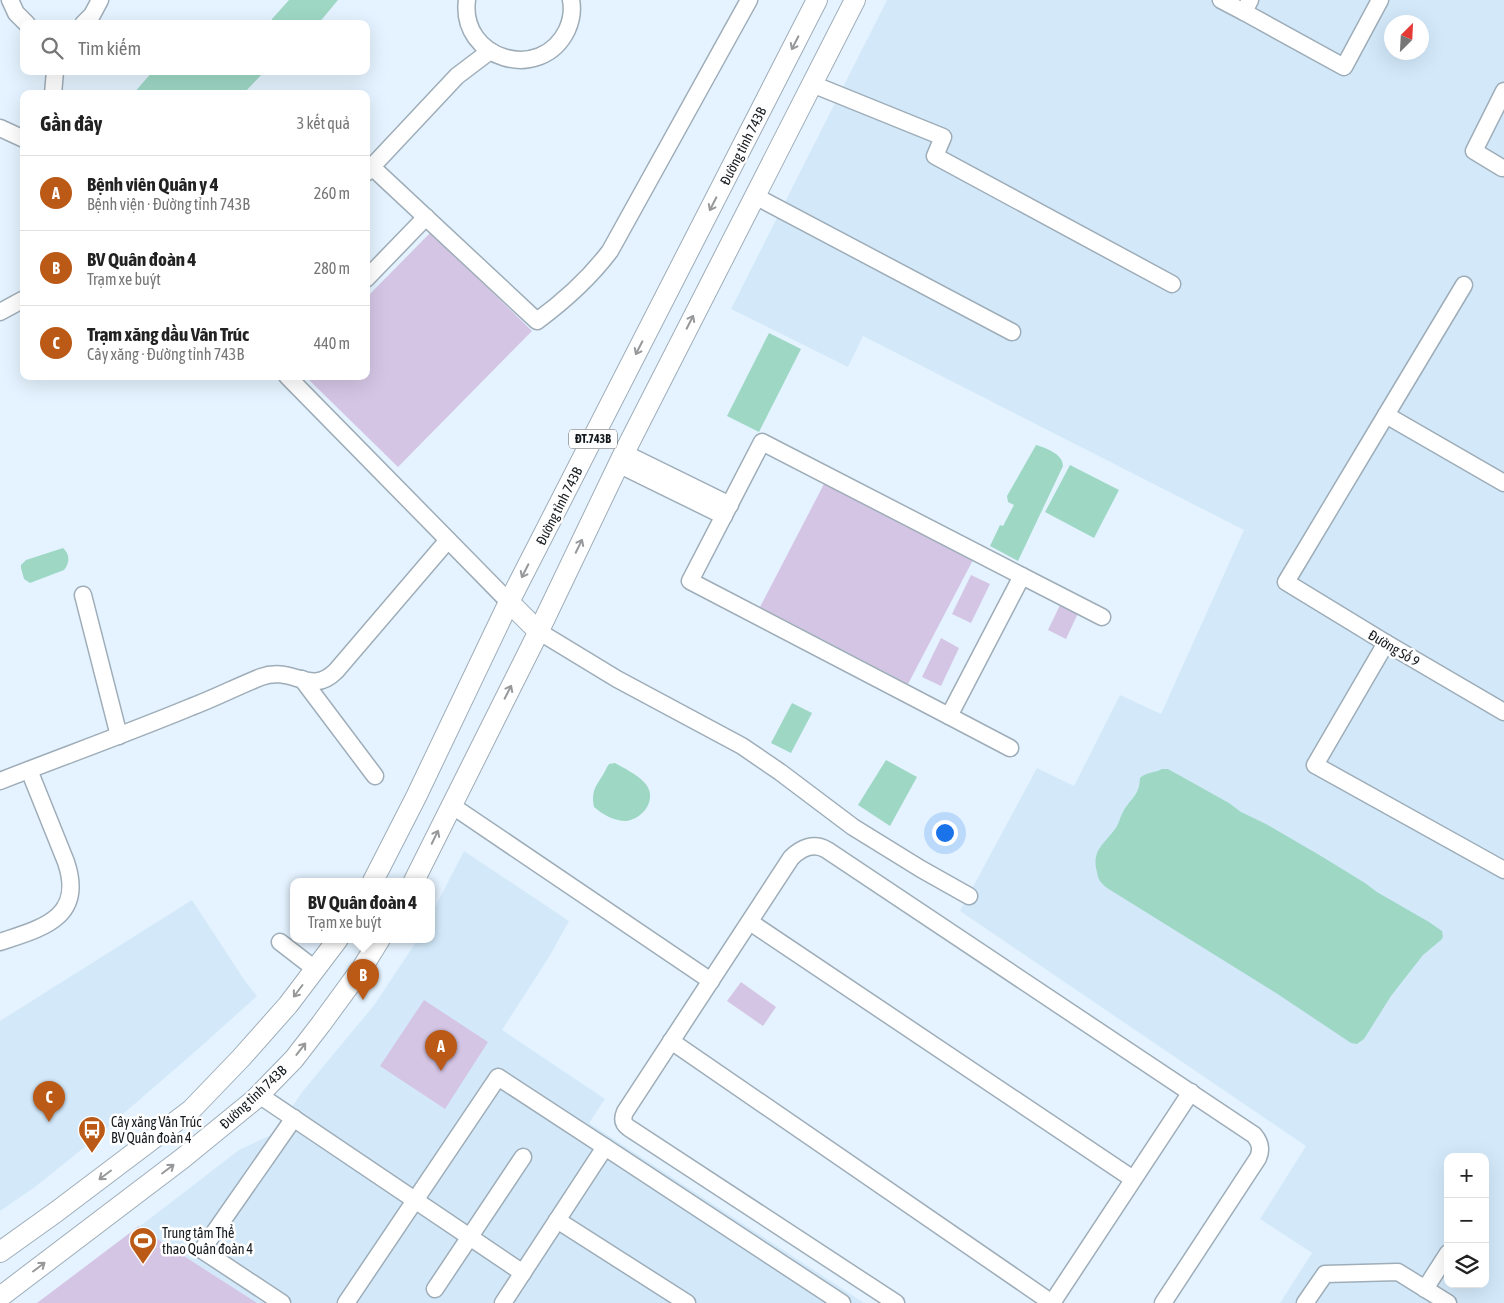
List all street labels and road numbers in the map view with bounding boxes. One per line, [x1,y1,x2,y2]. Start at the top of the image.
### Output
street label: Đường tỉnh 743B [717,104,770,188]
road number: ĐT.743B [569,429,617,448]
street label: Đường tỉnh 743B [533,464,586,548]
street label: Đường Số 9 [1366,626,1423,670]
street label: Đường tỉnh 743B [216,1062,290,1132]

